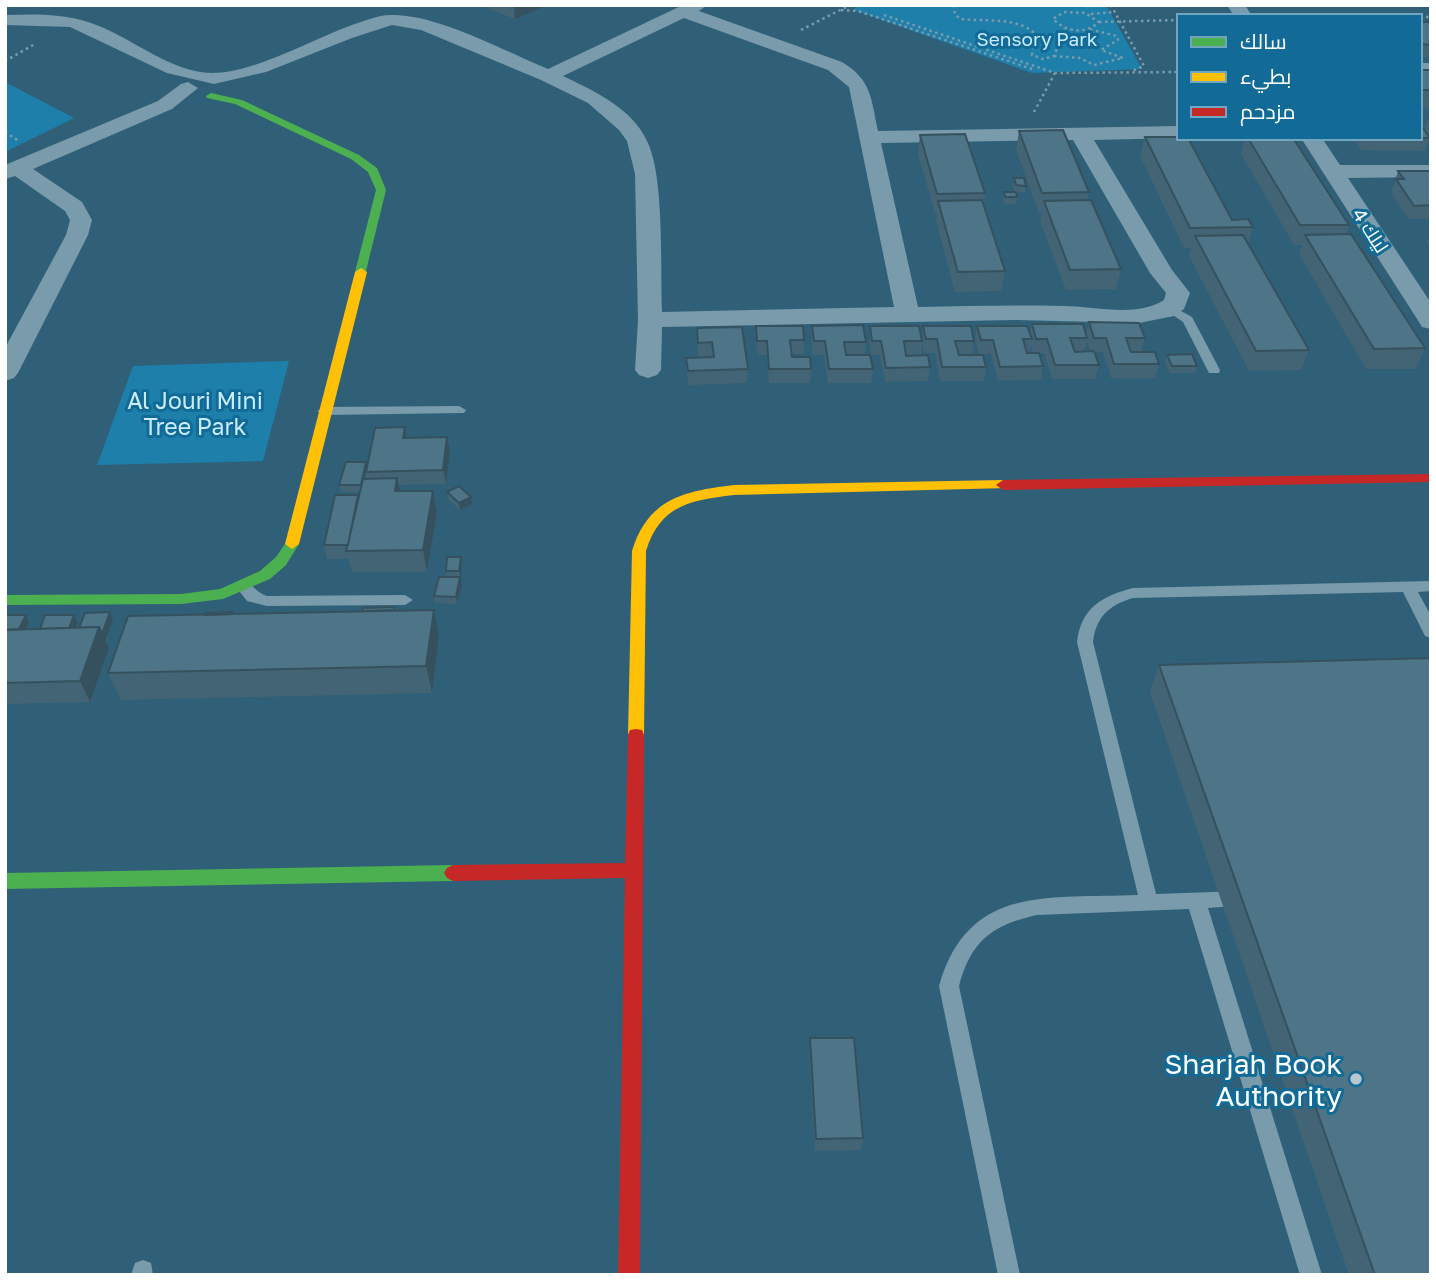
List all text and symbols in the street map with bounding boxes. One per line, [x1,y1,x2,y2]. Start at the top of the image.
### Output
legend [1177,14,1422,140]
park label: Sensory Park [977,27,1098,50]
text: سالك [1240,28,1287,54]
text: بطيء [1240,63,1291,93]
text: مزدحم [1240,98,1295,126]
street label: ليلك 4 [1348,203,1394,257]
park label: Al Jouri Mini Tree Park [127,386,263,440]
place label: Sharjah Book Authority [1164,1047,1342,1112]
marker: Sharjah Book Authority [1348,1071,1364,1087]

